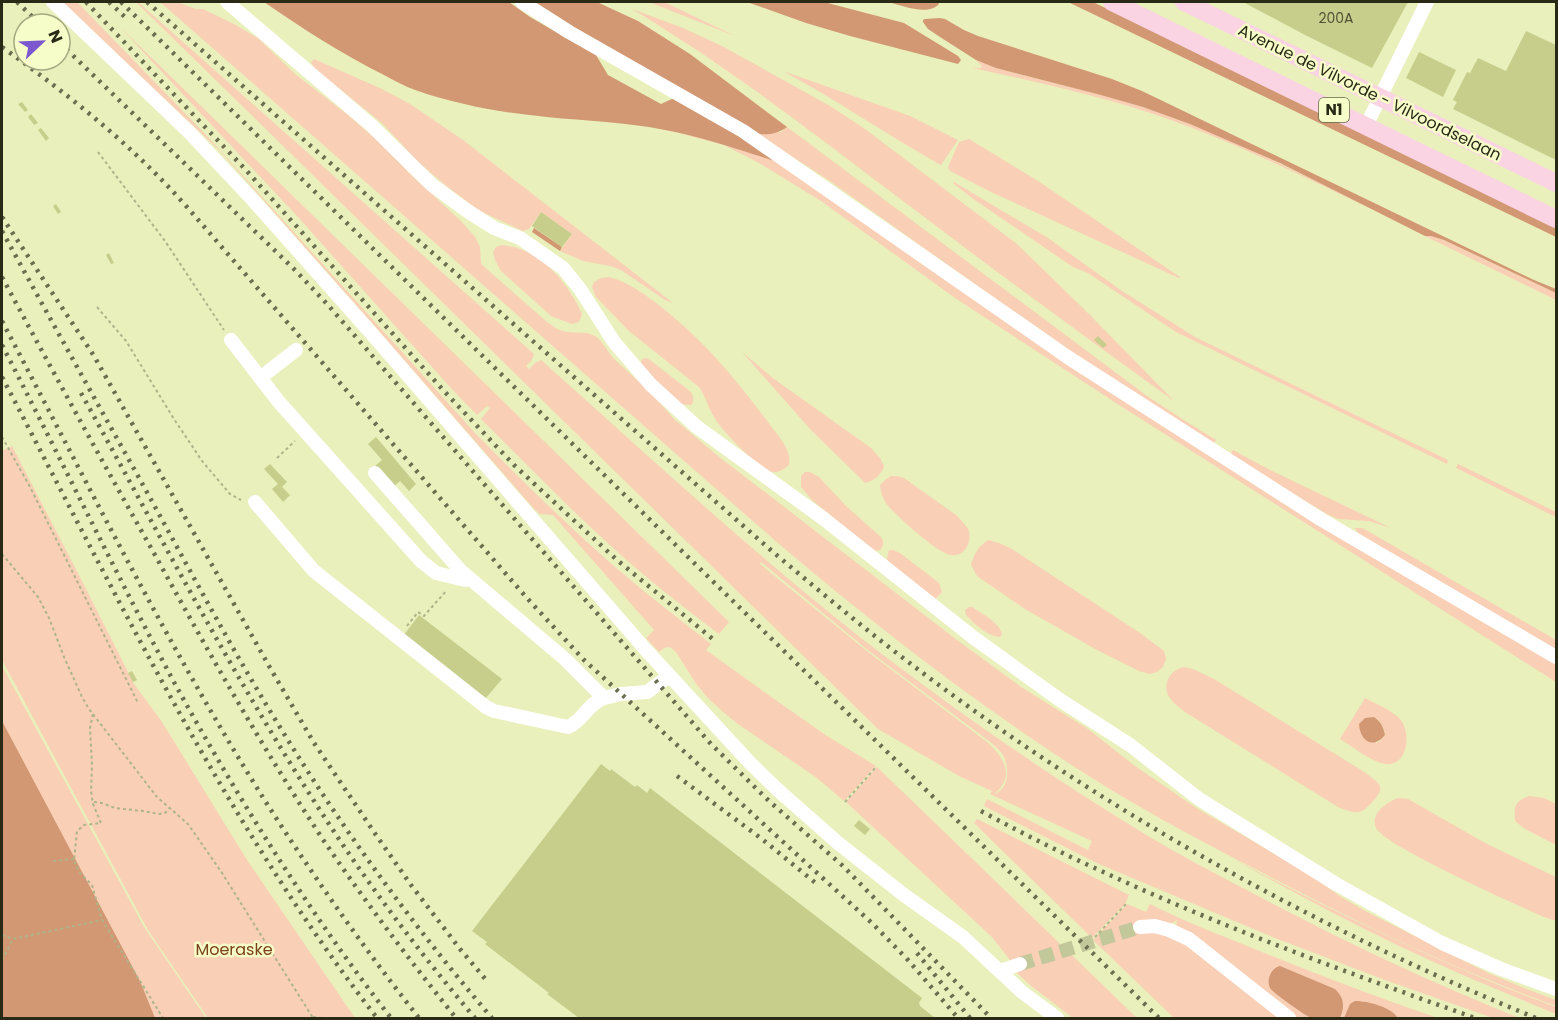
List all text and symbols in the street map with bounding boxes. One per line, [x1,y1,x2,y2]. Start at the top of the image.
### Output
house number: 200A [1318,8,1354,28]
north arrow [12,12,72,72]
street label: Avenue de Vilvorde - Vilvoordselaan [1234,18,1505,166]
text: N [42,26,68,46]
road number: N1 [1319,98,1349,122]
park label: Moeraske [195,938,273,961]

